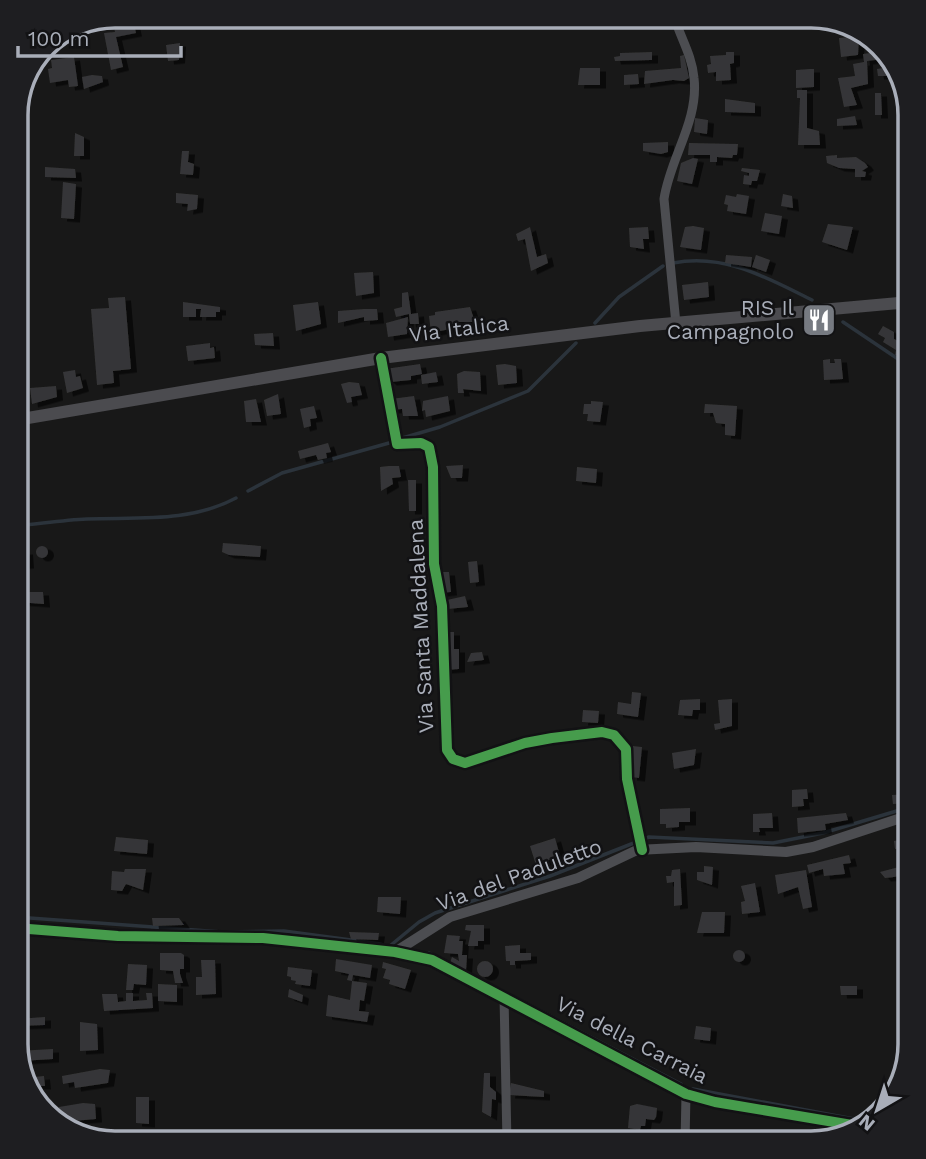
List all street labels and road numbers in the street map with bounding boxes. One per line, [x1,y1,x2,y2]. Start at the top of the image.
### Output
street label: Via Italica [408,310,510,347]
street label: Via Santa Maddalena [402,518,439,734]
street label: Via del Paduletto [433,833,605,916]
street label: Via della Carraia [552,991,712,1089]

